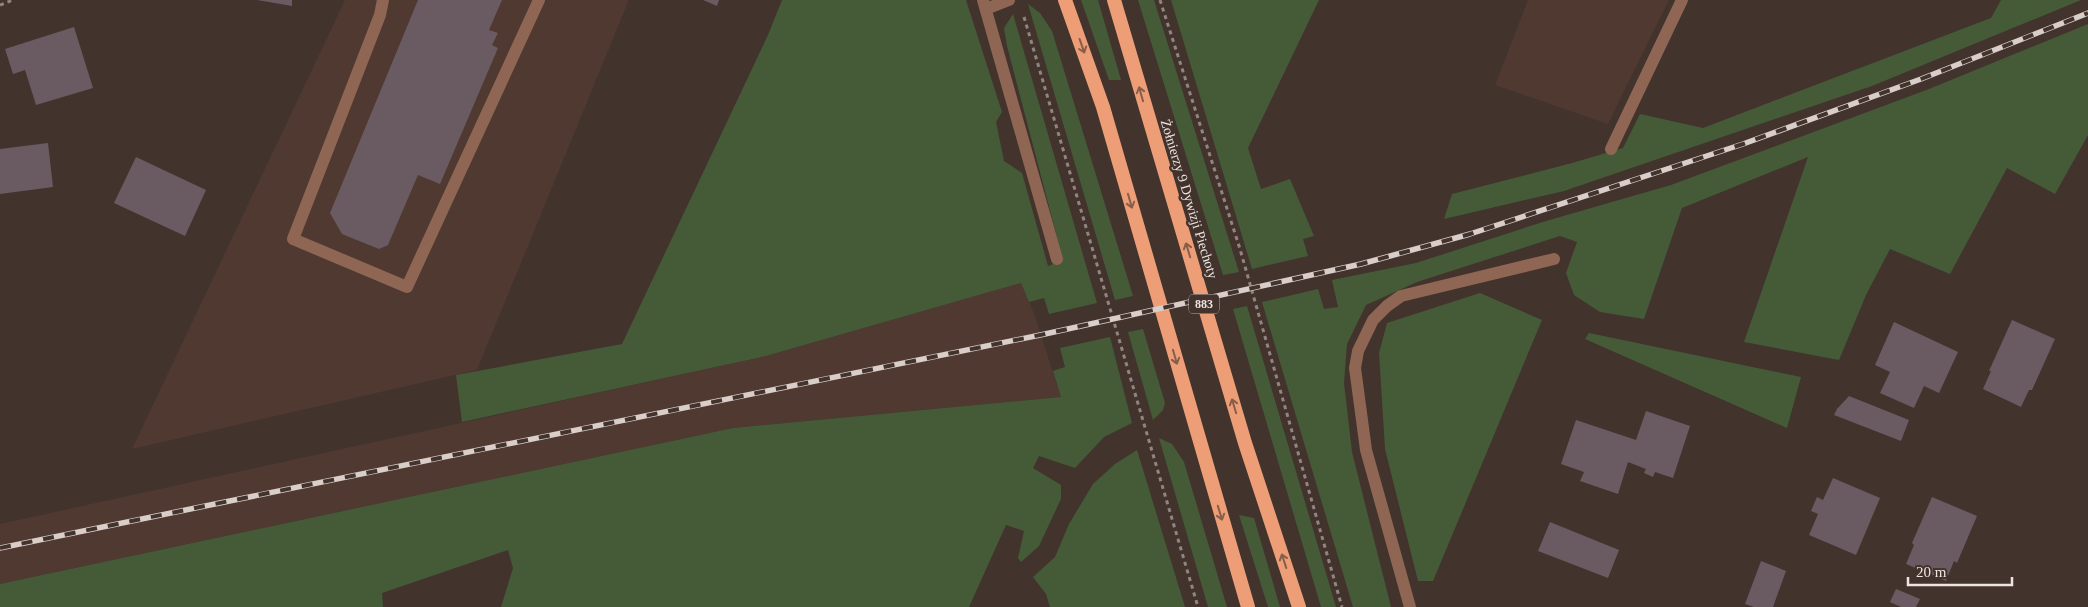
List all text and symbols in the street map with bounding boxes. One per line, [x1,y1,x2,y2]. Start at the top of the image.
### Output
one-way arrow [1077,38,1087,54]
one-way arrow [1136,87,1146,103]
street label: Żołnierzy 9 Dywizji Piechoty [1158,117,1220,281]
one-way arrow [1125,193,1135,209]
one-way arrow [1182,243,1192,259]
road number: 883 [1189,294,1219,314]
one-way arrow [1170,349,1180,365]
one-way arrow [1228,398,1238,414]
one-way arrow [1216,505,1226,521]
one-way arrow [1278,553,1288,569]
scale bar [1908,554,2012,586]
text: 20 m [1916,564,1947,580]

